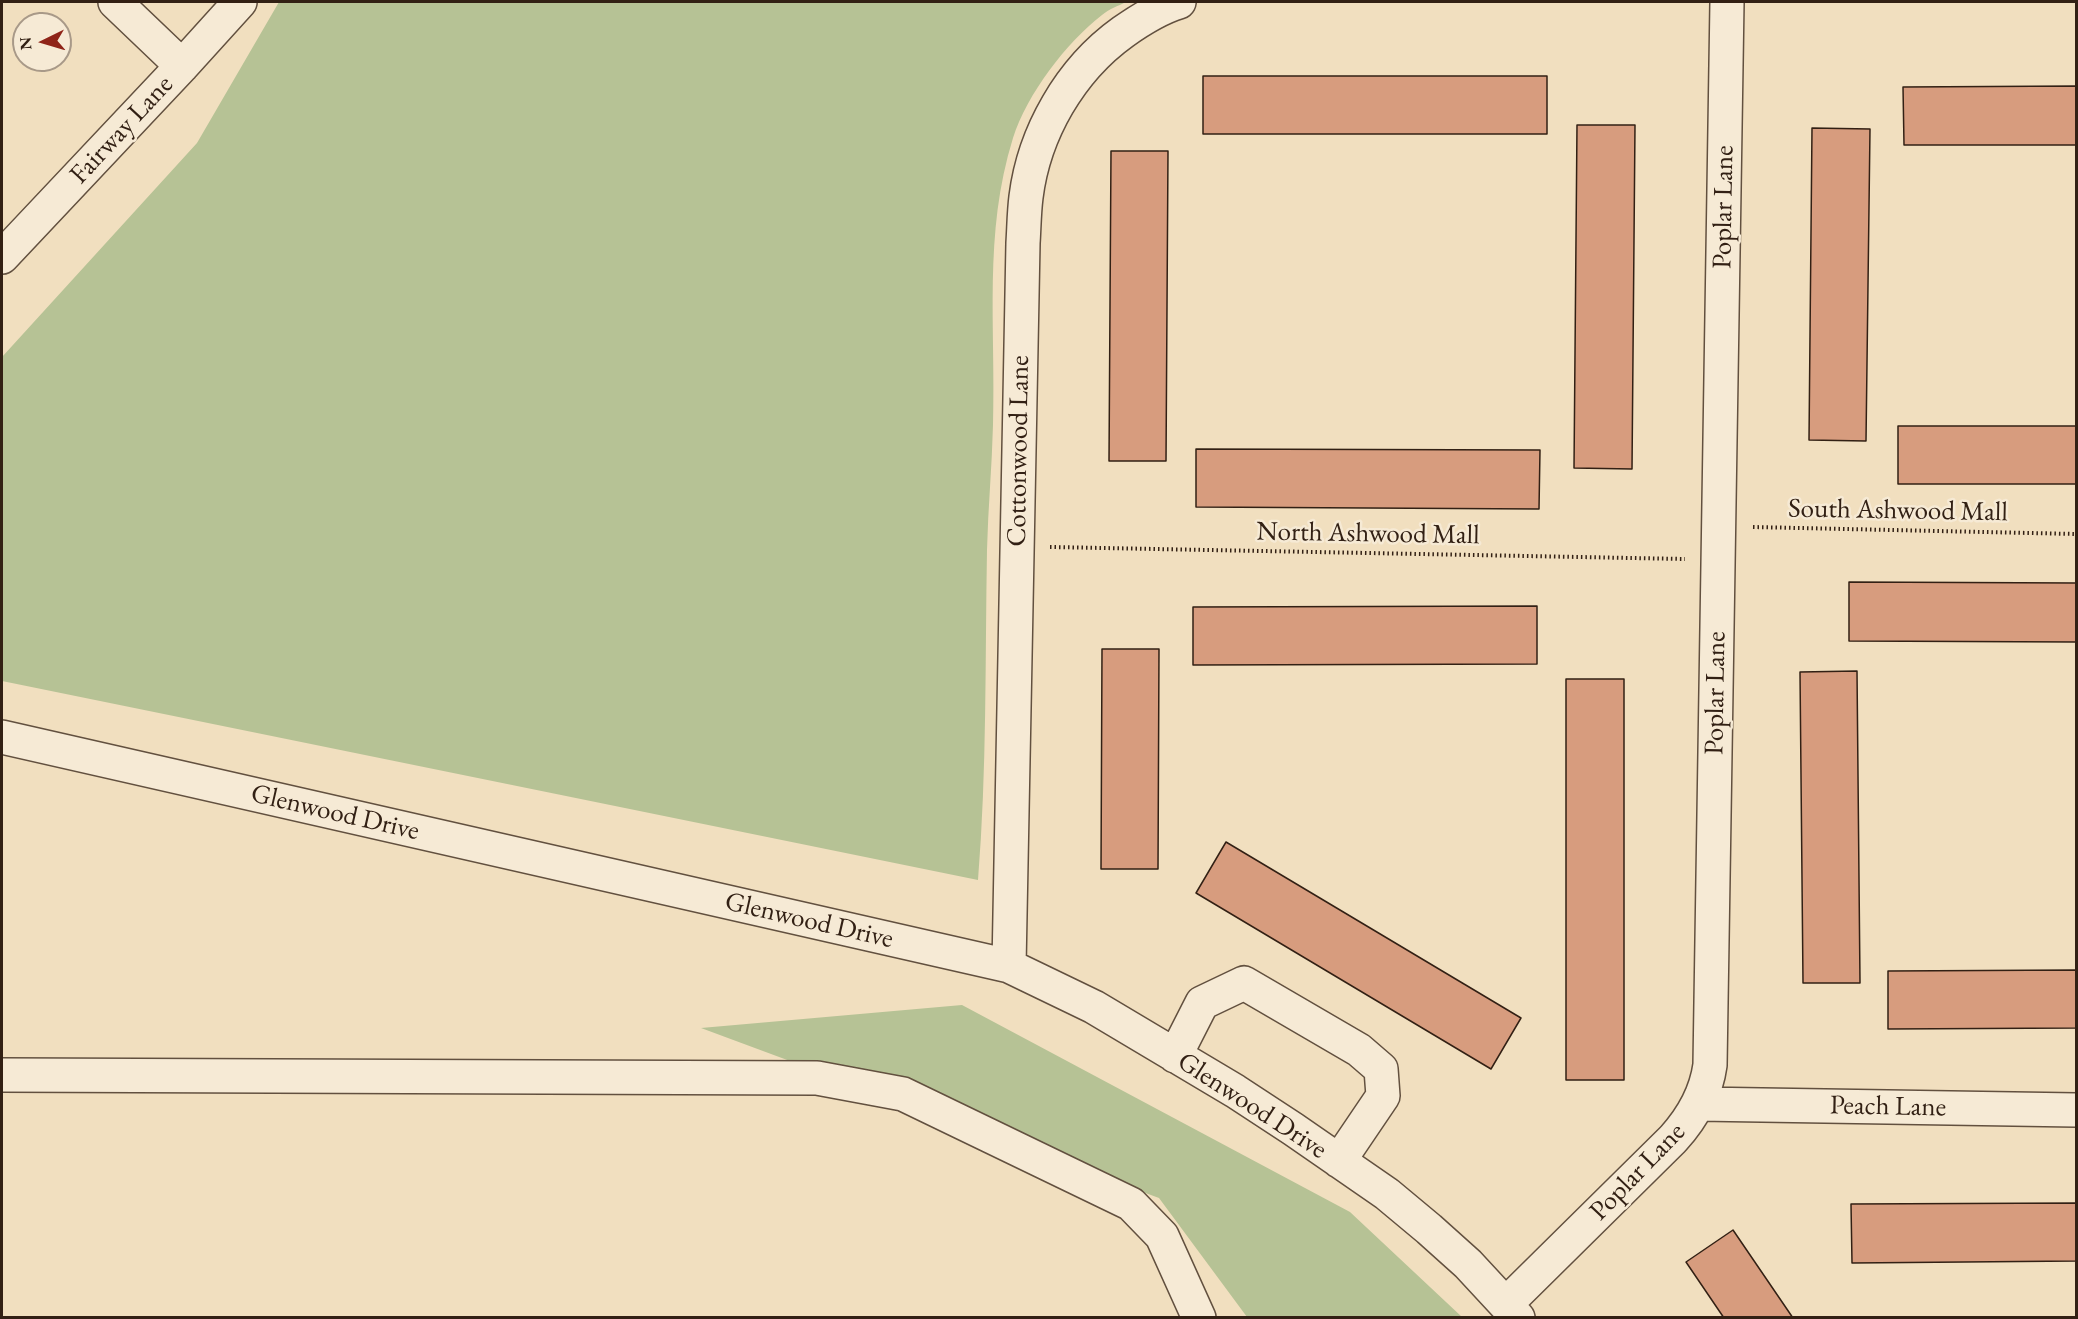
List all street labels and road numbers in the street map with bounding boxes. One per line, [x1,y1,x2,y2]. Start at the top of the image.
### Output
street label: Fairway Lane [64,69,180,191]
street label: Poplar Lane [1707,145,1741,269]
street label: Cottonwood Lane [1001,355,1037,547]
street label: South Ashwood Mall [1788,493,2008,529]
street label: North Ashwood Mall [1256,516,1480,552]
street label: Poplar Lane [1699,631,1733,755]
street label: Glenwood Drive [248,778,422,848]
street label: Glenwood Drive [722,886,896,956]
street label: Glenwood Drive [1171,1046,1333,1166]
street label: Peach Lane [1829,1090,1947,1124]
street label: Poplar Lane [1583,1116,1693,1228]

